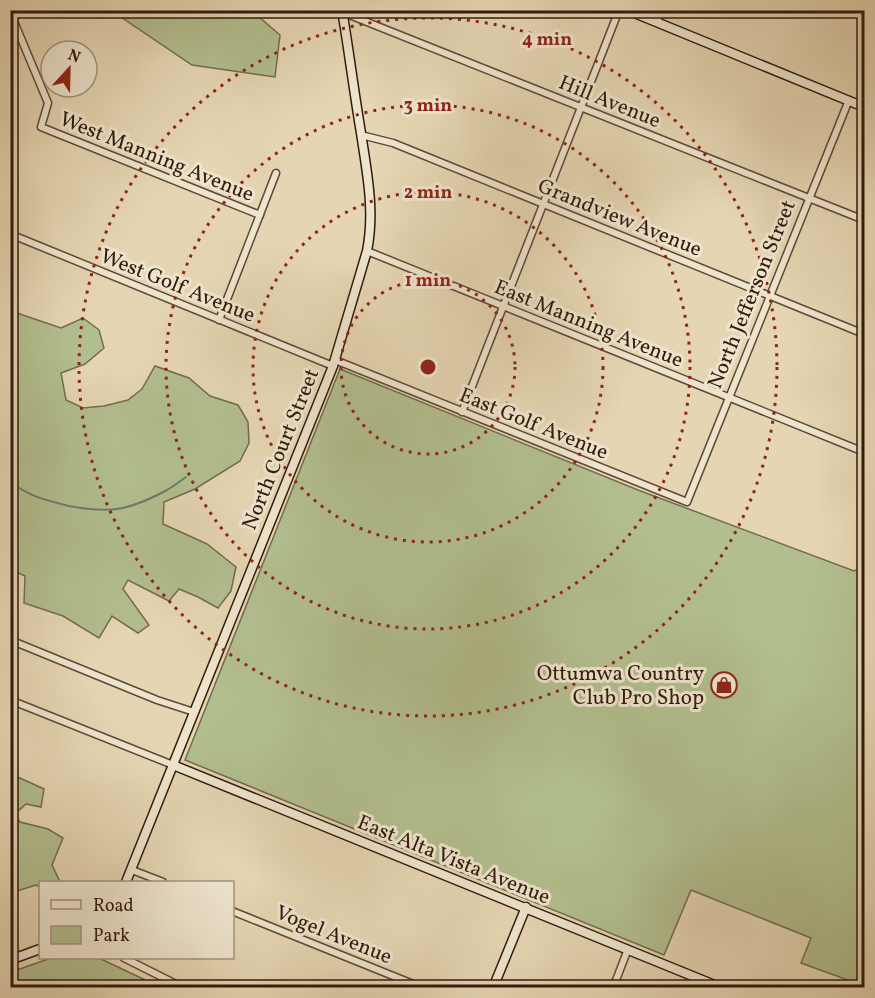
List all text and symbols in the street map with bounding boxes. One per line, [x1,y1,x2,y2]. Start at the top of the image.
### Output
text: 4 min [522,28,572,53]
north arrow [39,39,99,99]
text: N [64,45,84,69]
street label: Hill Avenue [554,69,665,136]
text: 3 min [404,94,452,119]
street label: West Manning Avenue [55,105,258,210]
street label: Grandview Avenue [533,172,706,265]
text: 2 min [404,181,452,206]
street label: North Jefferson Street [701,196,804,393]
street label: West Golf Avenue [96,242,259,331]
text: 1 min [405,269,451,294]
street label: East Manning Avenue [490,273,687,376]
centre of rings [418,357,438,377]
street label: North Court Street [236,364,327,535]
street label: East Golf Avenue [455,381,612,468]
place label: Ottumwa Country Club Pro Shop [537,660,705,713]
shop icon: Ottumwa Country Club Pro Shop [709,670,739,700]
street label: East Alta Vista Avenue [353,808,554,912]
legend [39,881,234,959]
text: Road [93,894,134,919]
street label: Vogel Avenue [271,899,396,972]
text: Park [93,924,130,949]

